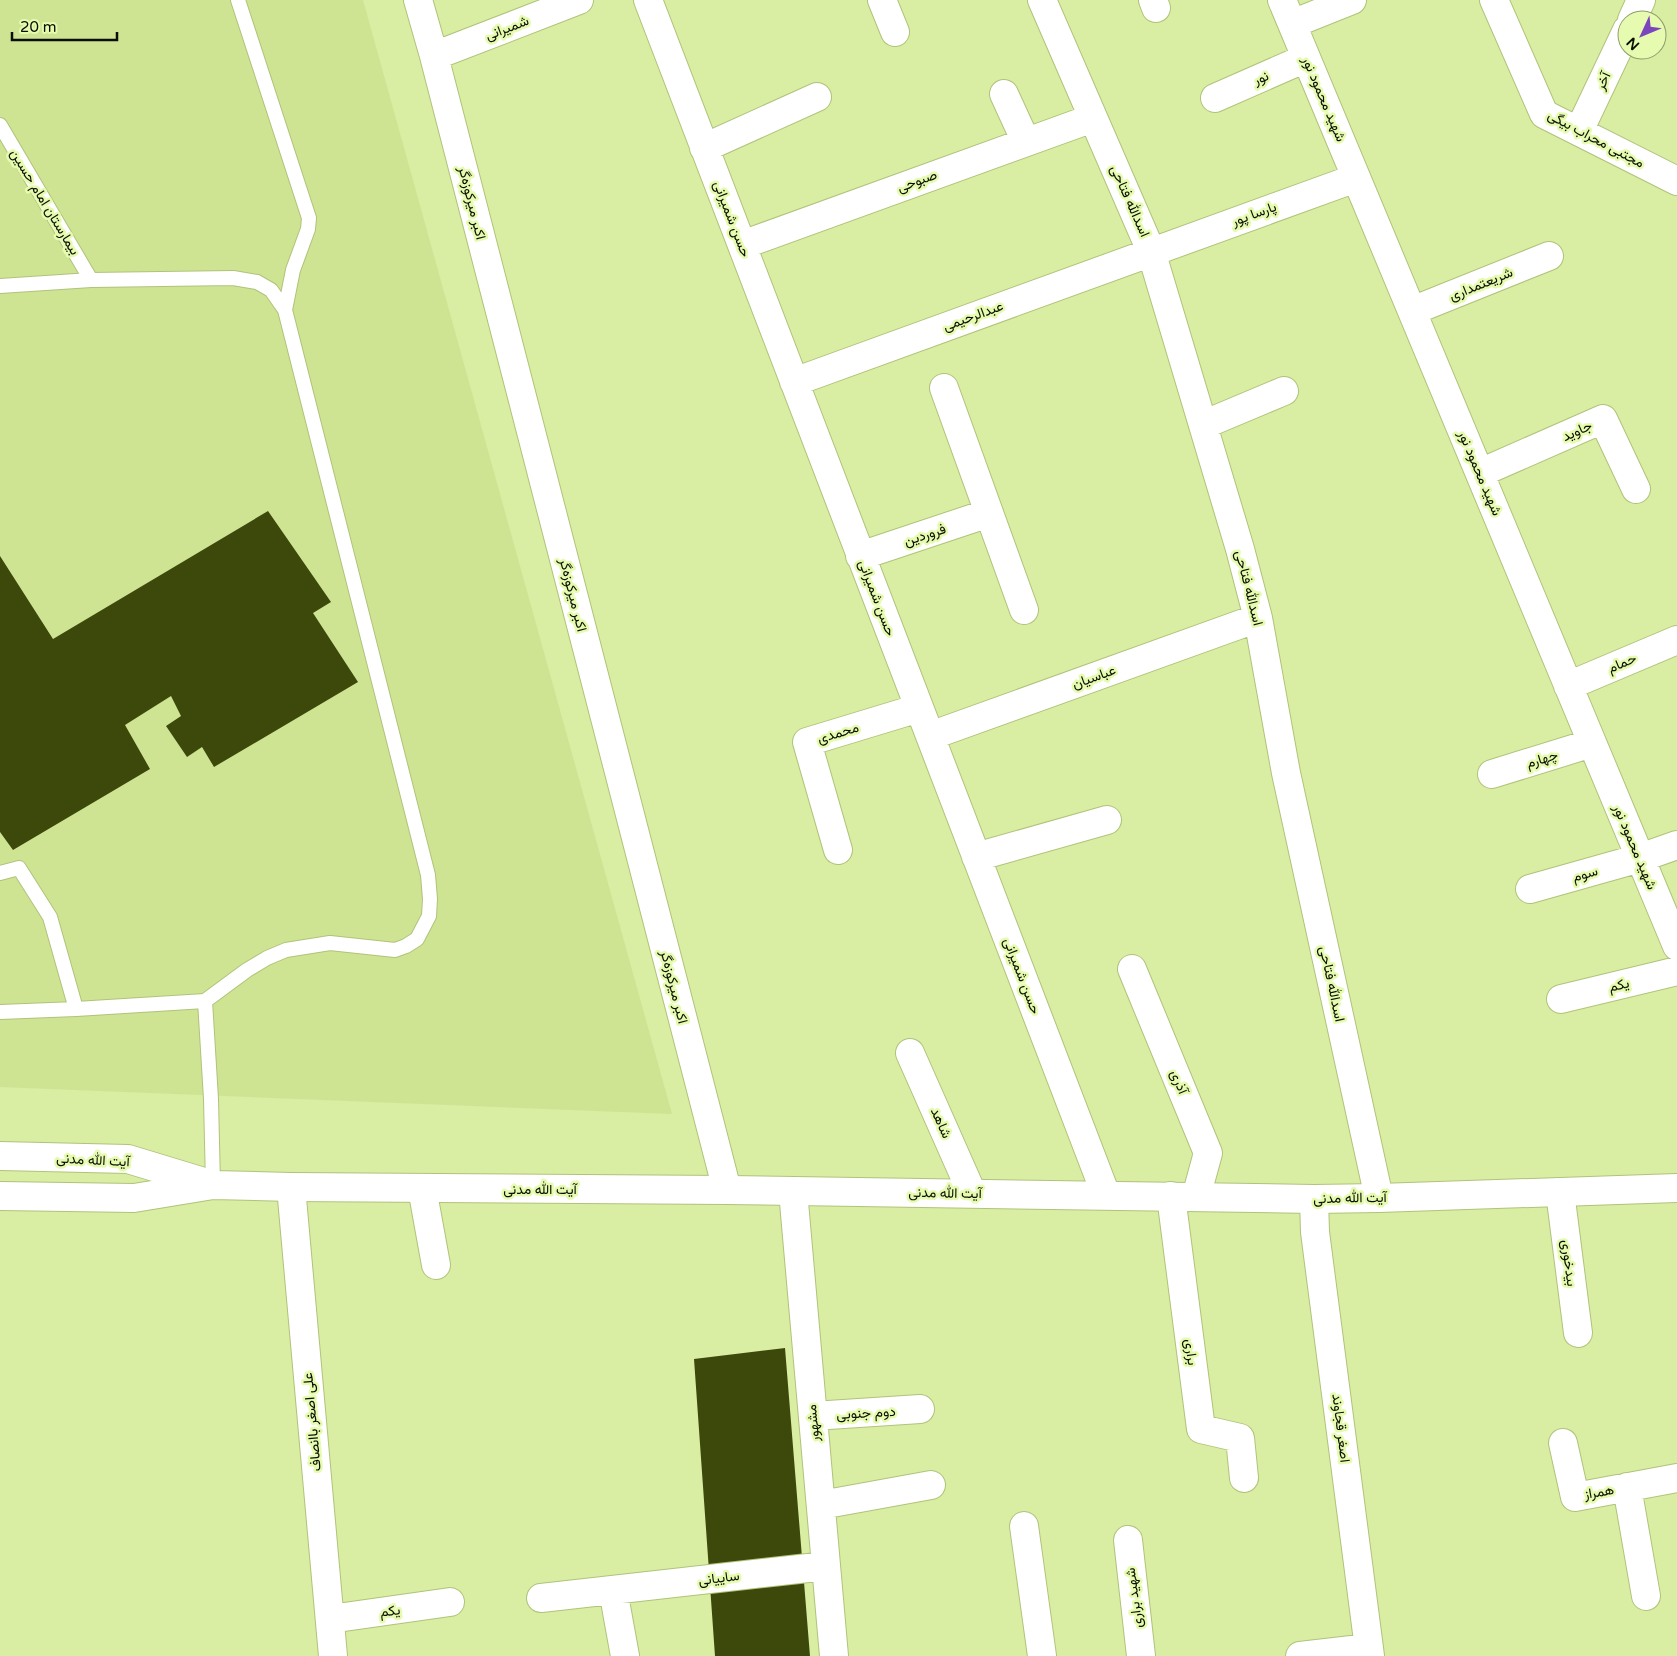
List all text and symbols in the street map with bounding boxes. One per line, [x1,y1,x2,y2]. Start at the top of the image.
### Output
scale bar [12,10,118,42]
north arrow [1617,10,1667,60]
street label: شمیرانی [483,12,531,44]
text: 20 m [20,18,57,36]
text: N [1623,34,1643,54]
street label: شهید محمود نور [1298,53,1350,144]
street label: نور [1250,67,1271,89]
street label: آخر [1591,68,1615,94]
street label: مجتبی محراب بیگی [1545,106,1647,172]
street label: بیمارستان امام حسین [7,146,83,258]
street label: اسدالله فتاحی [1107,162,1153,240]
street label: اکبر میرکوزه‌گر [454,164,489,241]
street label: صبوحی [895,166,940,196]
street label: حسن شمیرانی [710,178,754,260]
street label: پارسا پور [1228,198,1279,231]
street label: شریعتمداری [1447,264,1515,304]
street label: عبدالرحیمی [941,297,1005,335]
street label: جاوید [1559,417,1595,445]
street label: شهید محمود نور [1454,427,1506,518]
street label: فروردین [902,520,948,550]
street label: اسدالله فتاحی [1231,549,1267,627]
street label: اکبر میرکوزه‌گر [555,556,590,633]
street label: حسن شمیرانی [855,557,899,639]
street label: حمام [1605,649,1639,677]
street label: عباسیان [1070,661,1118,693]
street label: محمدی [815,719,861,747]
street label: چهارم [1524,746,1560,773]
street label: شهید محمود نور [1609,801,1661,892]
street label: سوم [1570,862,1600,886]
street label: حسن شمیرانی [1000,935,1044,1017]
street label: اسدالله فتاحی [1316,945,1348,1023]
street label: اکبر میرکوزه‌گر [656,948,691,1025]
street label: یکم [1607,974,1631,996]
street label: آذری [1167,1067,1192,1098]
street label: شاهد [927,1105,955,1141]
street label: آیت الله مدنی [56,1150,132,1171]
street label: آیت الله مدنی [503,1181,579,1198]
street label: آیت الله مدنی [908,1184,984,1202]
street label: آیت الله مدنی [1313,1189,1389,1207]
street label: بیدخوری [1558,1239,1580,1287]
street label: براری [1181,1338,1201,1366]
street label: علی اصغر باانصاف [299,1372,325,1472]
street label: اصغر قجاوند [1328,1393,1354,1463]
street label: دوم جنوبی [836,1403,897,1423]
street label: مشهور [803,1404,823,1443]
street label: همراز [1582,1481,1616,1503]
street label: ساییانی [697,1567,741,1589]
street label: شهید براری [1122,1567,1146,1629]
street label: یکم [379,1601,401,1621]

